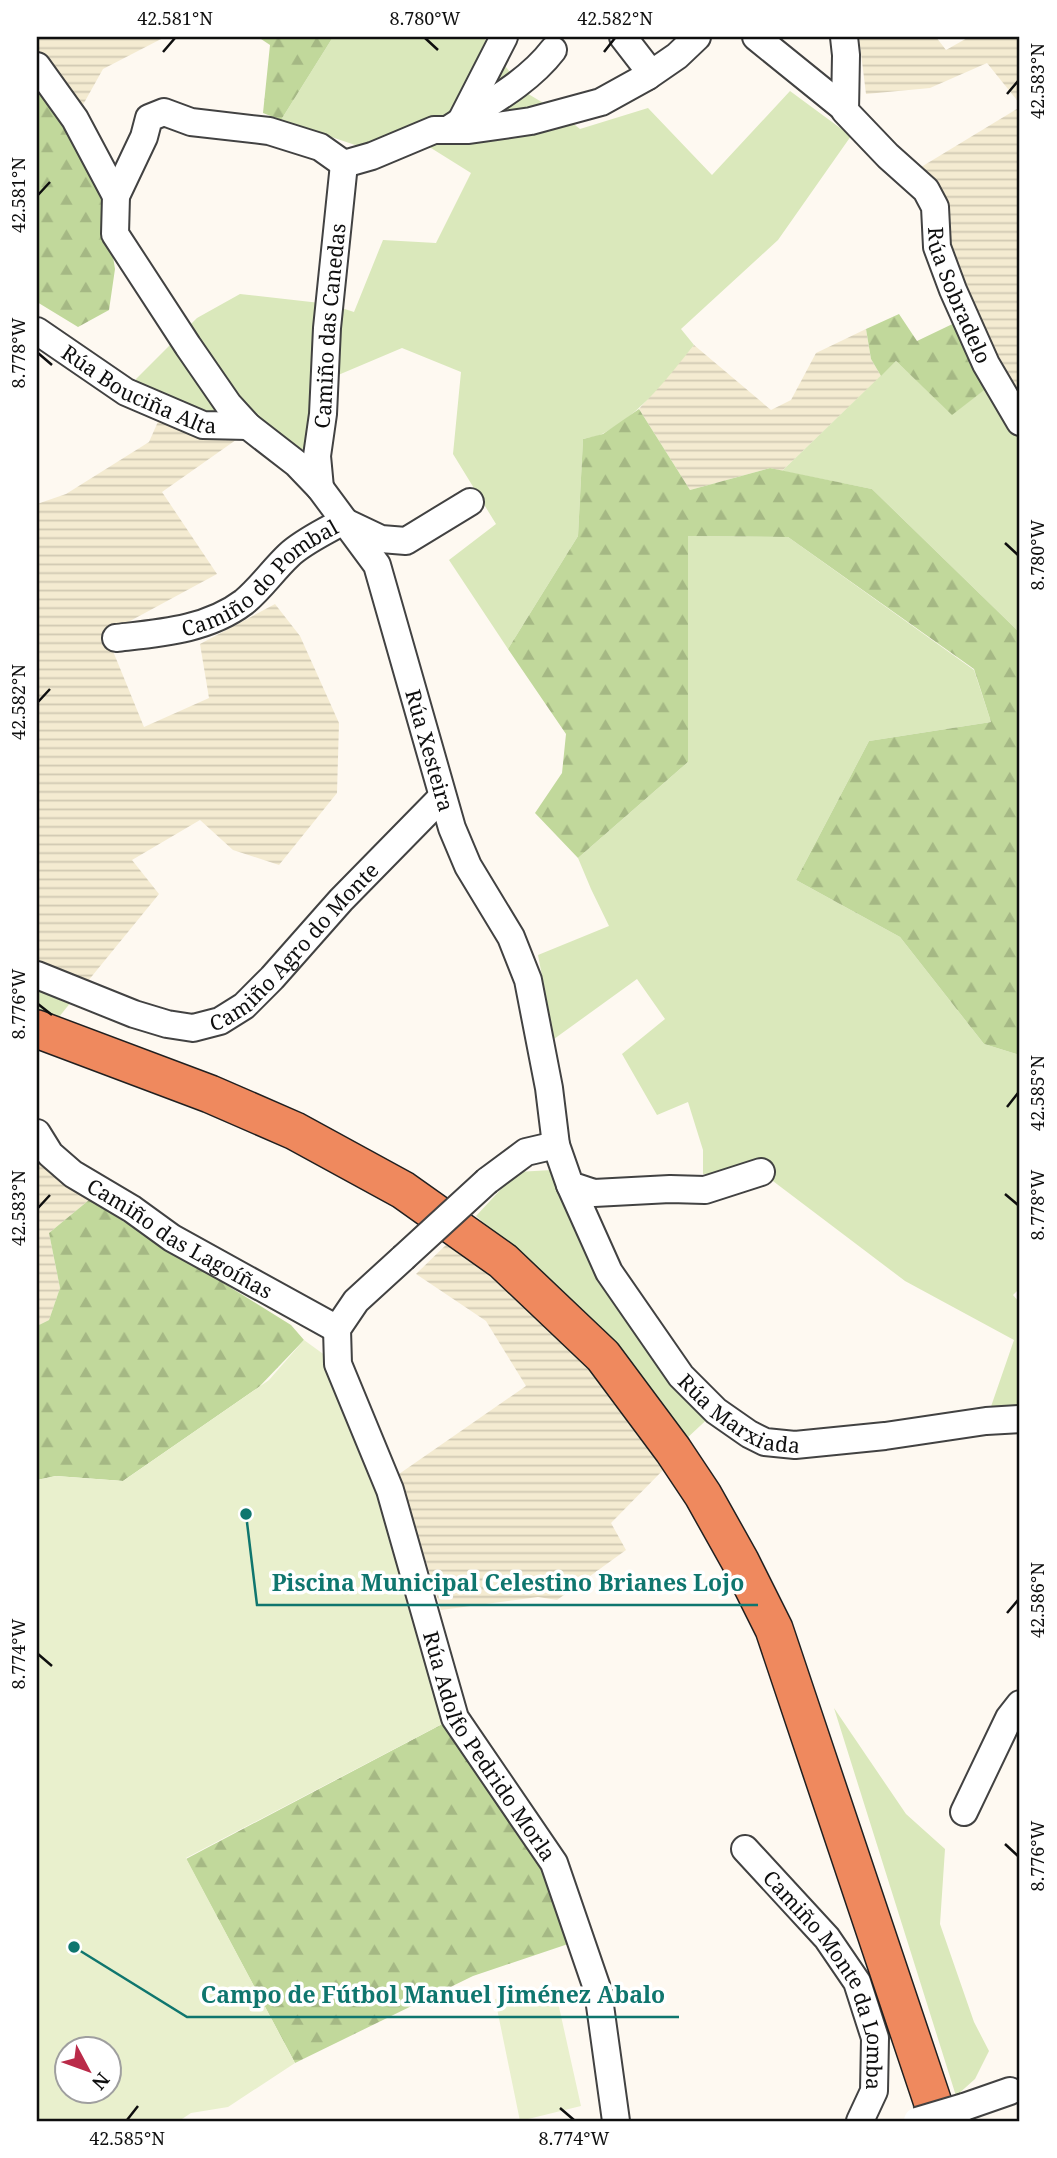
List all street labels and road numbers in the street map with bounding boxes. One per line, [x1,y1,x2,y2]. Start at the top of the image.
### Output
street label: Camiño das Canedas [307,222,352,430]
street label: Rúa Sobradelo [922,226,998,368]
street label: Rúa Bouciña Alta [56,338,217,439]
street label: Camiño do Pombal [179,513,343,642]
street label: Rúa Xesteira [399,686,461,815]
street label: Camiño Agro do Monte [206,856,384,1037]
street label: Camiño das Lagoíñas [82,1172,278,1305]
street label: Rúa Marxiada [672,1367,801,1459]
street label: Rúa Adolfo Pedrido Morla [417,1628,562,1866]
street label: Camiño Monte da Lomba [757,1864,889,2090]

